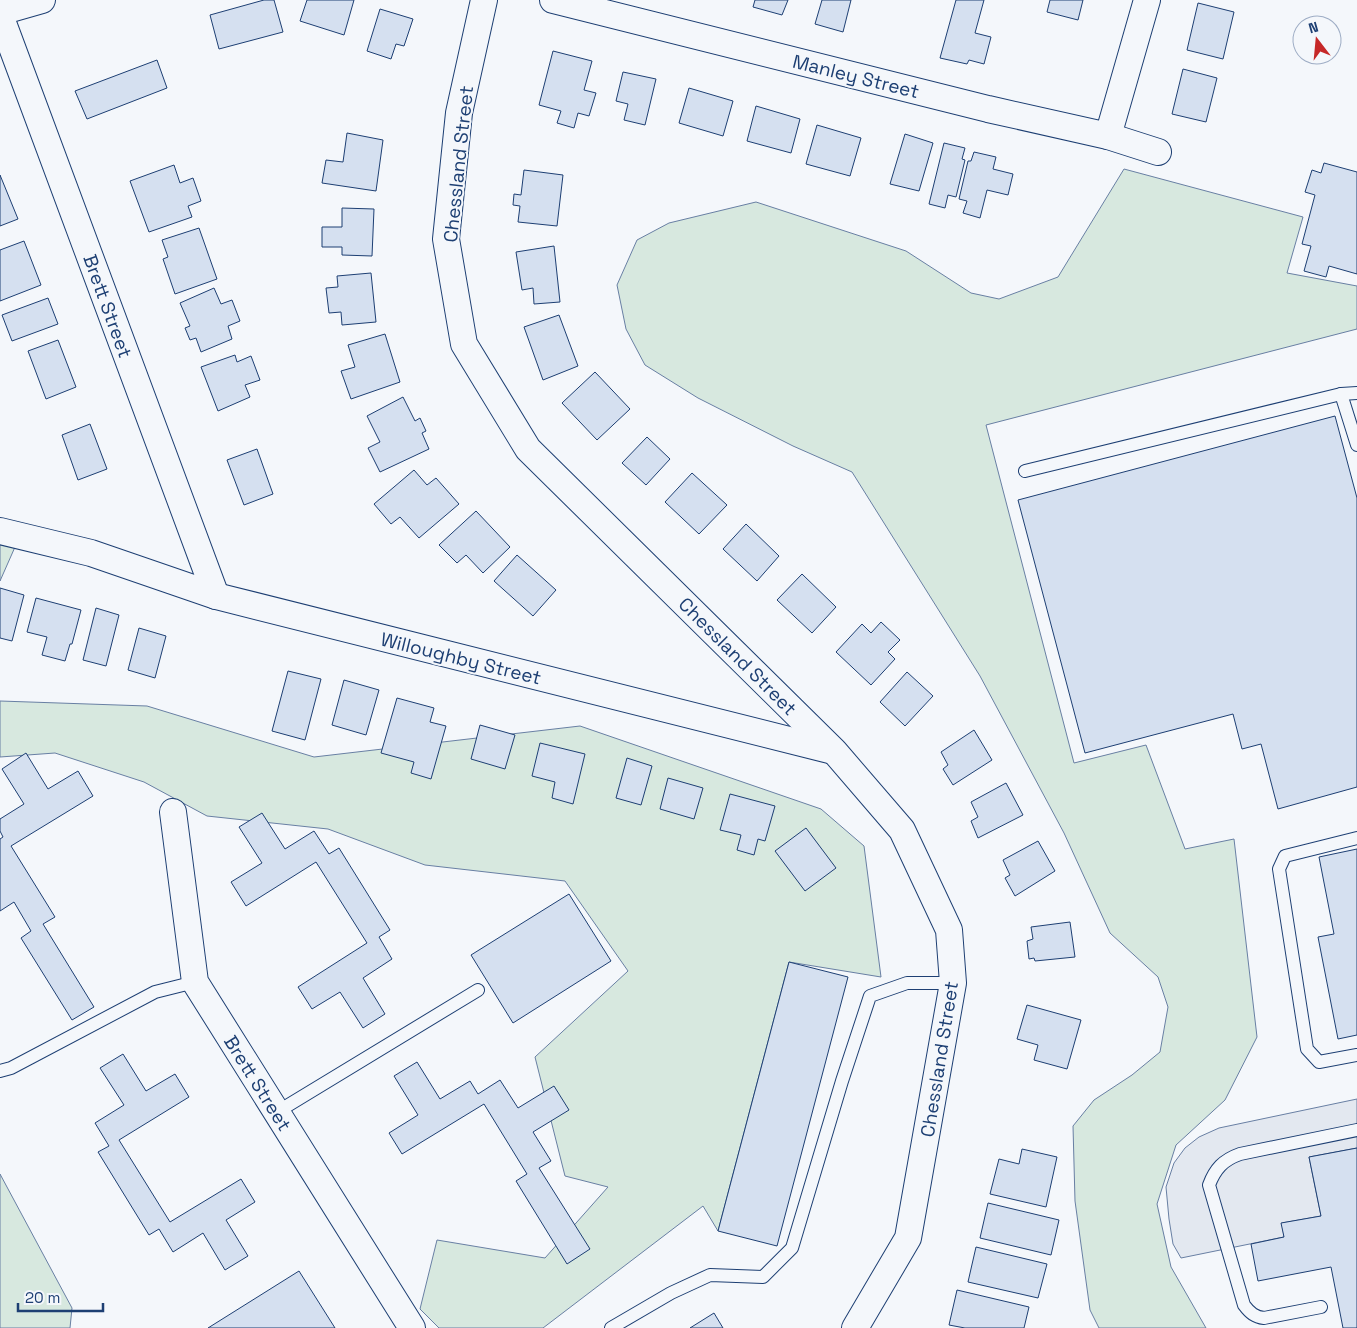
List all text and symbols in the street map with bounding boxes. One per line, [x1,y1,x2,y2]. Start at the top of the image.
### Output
north arrow [1292,15,1342,65]
text: N [1306,18,1320,37]
street label: Manley Street [790,49,922,104]
street label: Chessland Street [438,84,479,244]
street label: Brett Street [77,251,138,361]
street label: Chessland Street [673,592,802,721]
street label: Willoughby Street [378,626,544,691]
street label: Chessland Street [915,979,964,1139]
street label: Brett Street [218,1031,297,1136]
scale bar [18,1280,102,1312]
text: 20 m [25,1288,60,1307]

